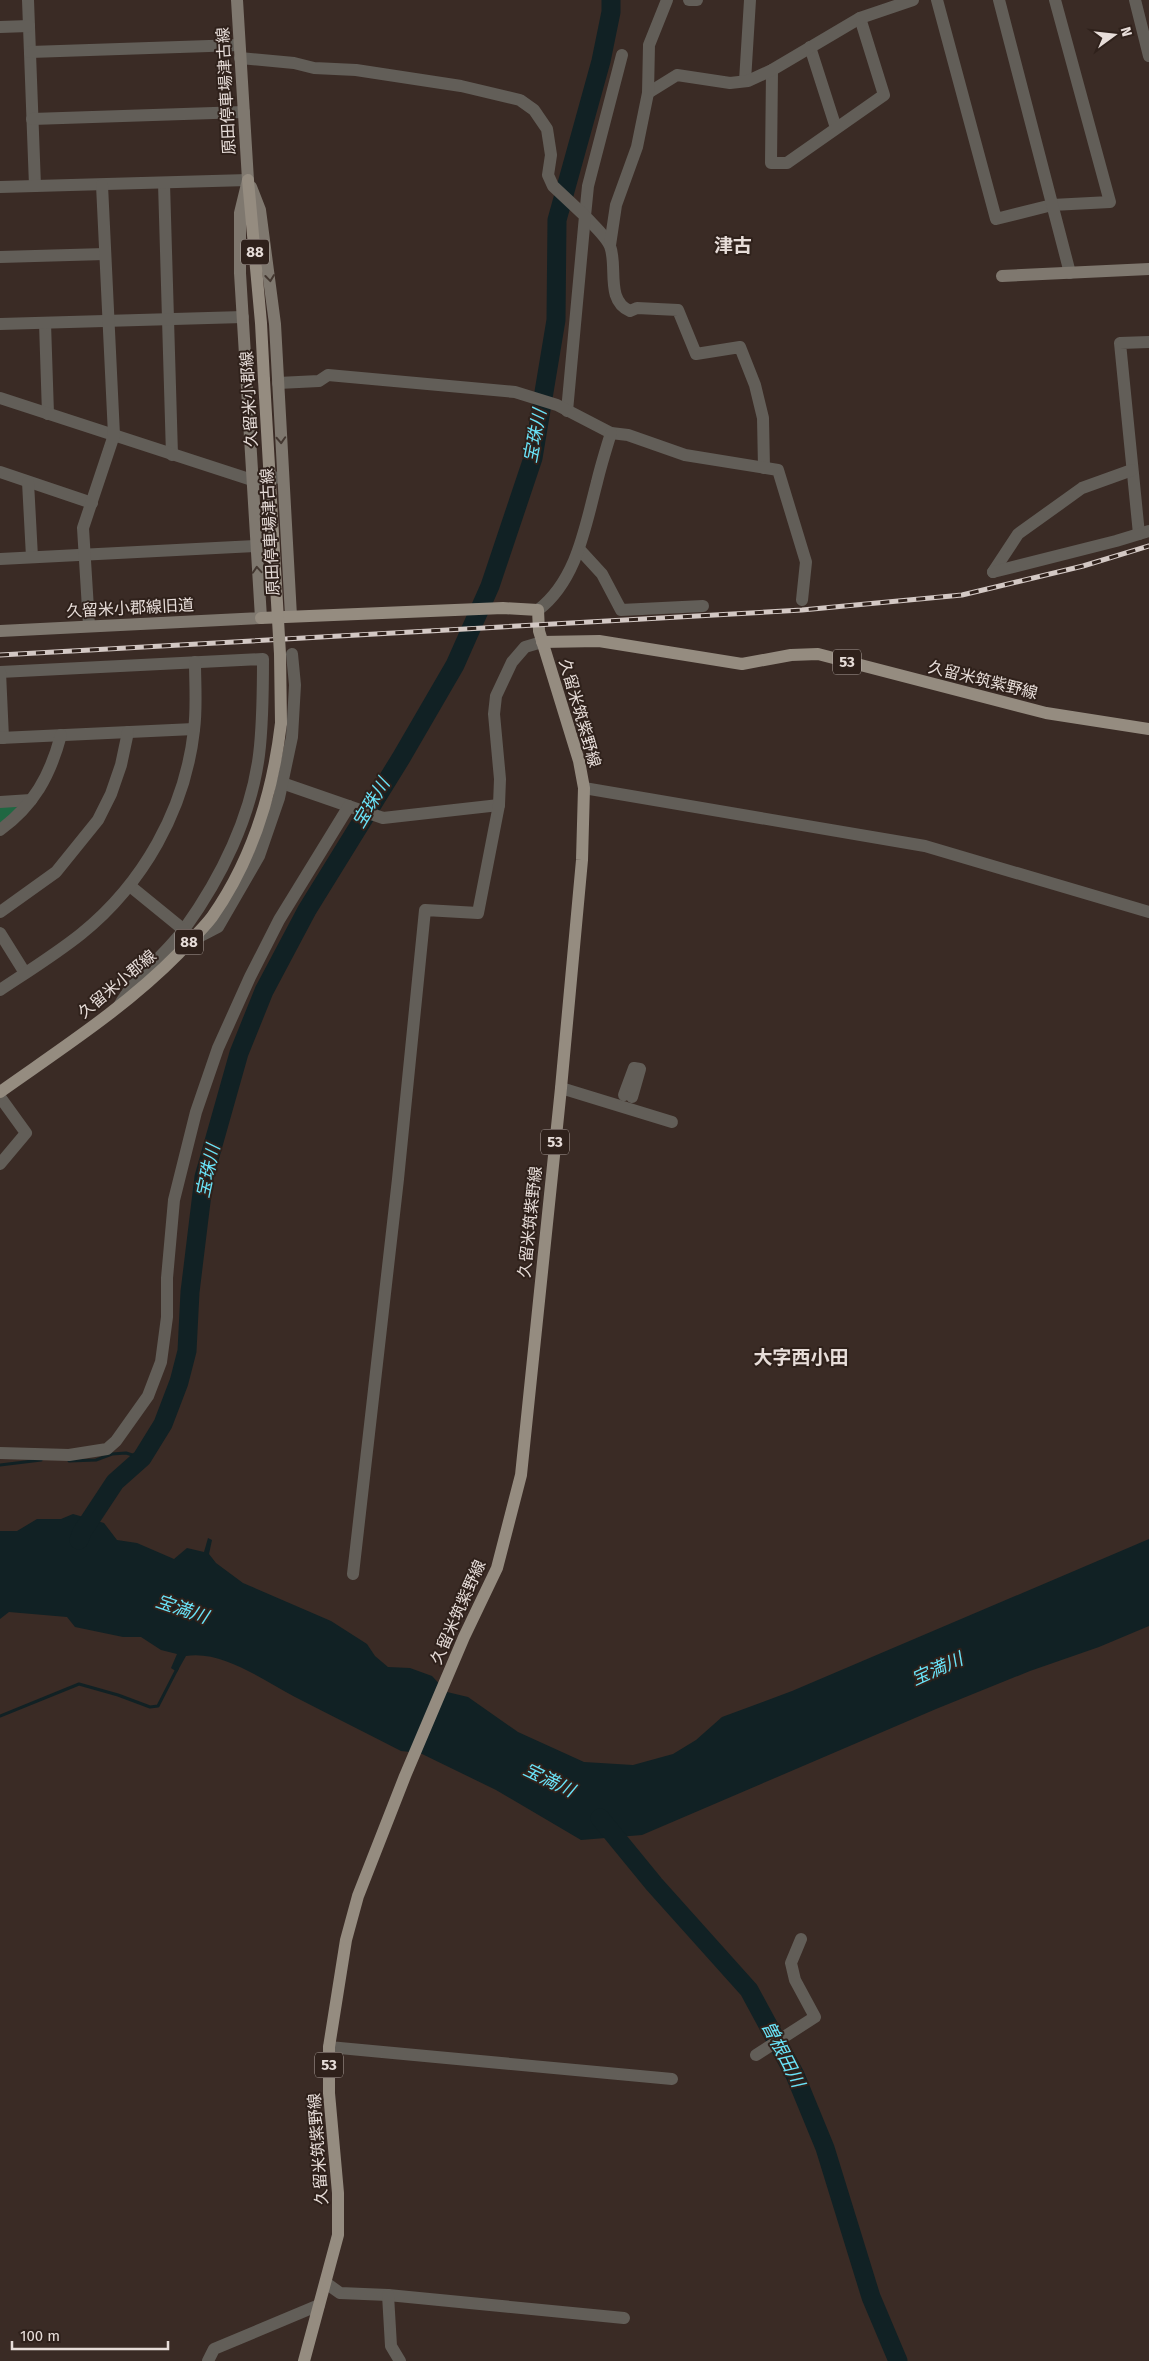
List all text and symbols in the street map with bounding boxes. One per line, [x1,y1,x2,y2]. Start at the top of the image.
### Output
north arrow [1089,10,1139,60]
text: N [1117,25,1135,38]
street label: 原田停車場津古線 [213,27,239,155]
district label: 津古 [714,234,752,257]
road number: 88 [241,240,269,264]
one-way arrow [264,274,275,282]
street label: 久留米小郡線 [237,351,261,447]
water label: 宝珠川 [519,405,551,465]
one-way arrow [276,436,287,444]
street label: 原田停車場津古線 [257,468,283,596]
one-way arrow [252,565,263,573]
street label: 久留米小郡線旧道 [66,595,194,621]
road number: 53 [833,650,861,674]
street label: 久留米筑紫野線 [555,657,605,769]
street label: 久留米筑紫野線 [926,657,1040,703]
water label: 宝珠川 [348,772,395,832]
road number: 88 [175,930,203,954]
street label: 久留米小郡線 [74,946,160,1022]
road number: 53 [541,1130,569,1154]
water label: 宝珠川 [192,1140,225,1200]
street label: 久留米筑紫野線 [515,1165,545,1279]
district label: 大字西小田 [753,1346,849,1369]
street label: 久留米筑紫野線 [427,1557,489,1667]
water label: 宝満川 [153,1590,213,1629]
water label: 宝満川 [908,1647,968,1690]
water label: 宝満川 [520,1758,580,1803]
water label: 曽根田川 [757,2017,810,2093]
road number: 53 [315,2052,343,2078]
street label: 久留米筑紫野線 [305,2092,331,2206]
scale bar [12,2318,169,2350]
text: 100 m [20,2327,60,2345]

